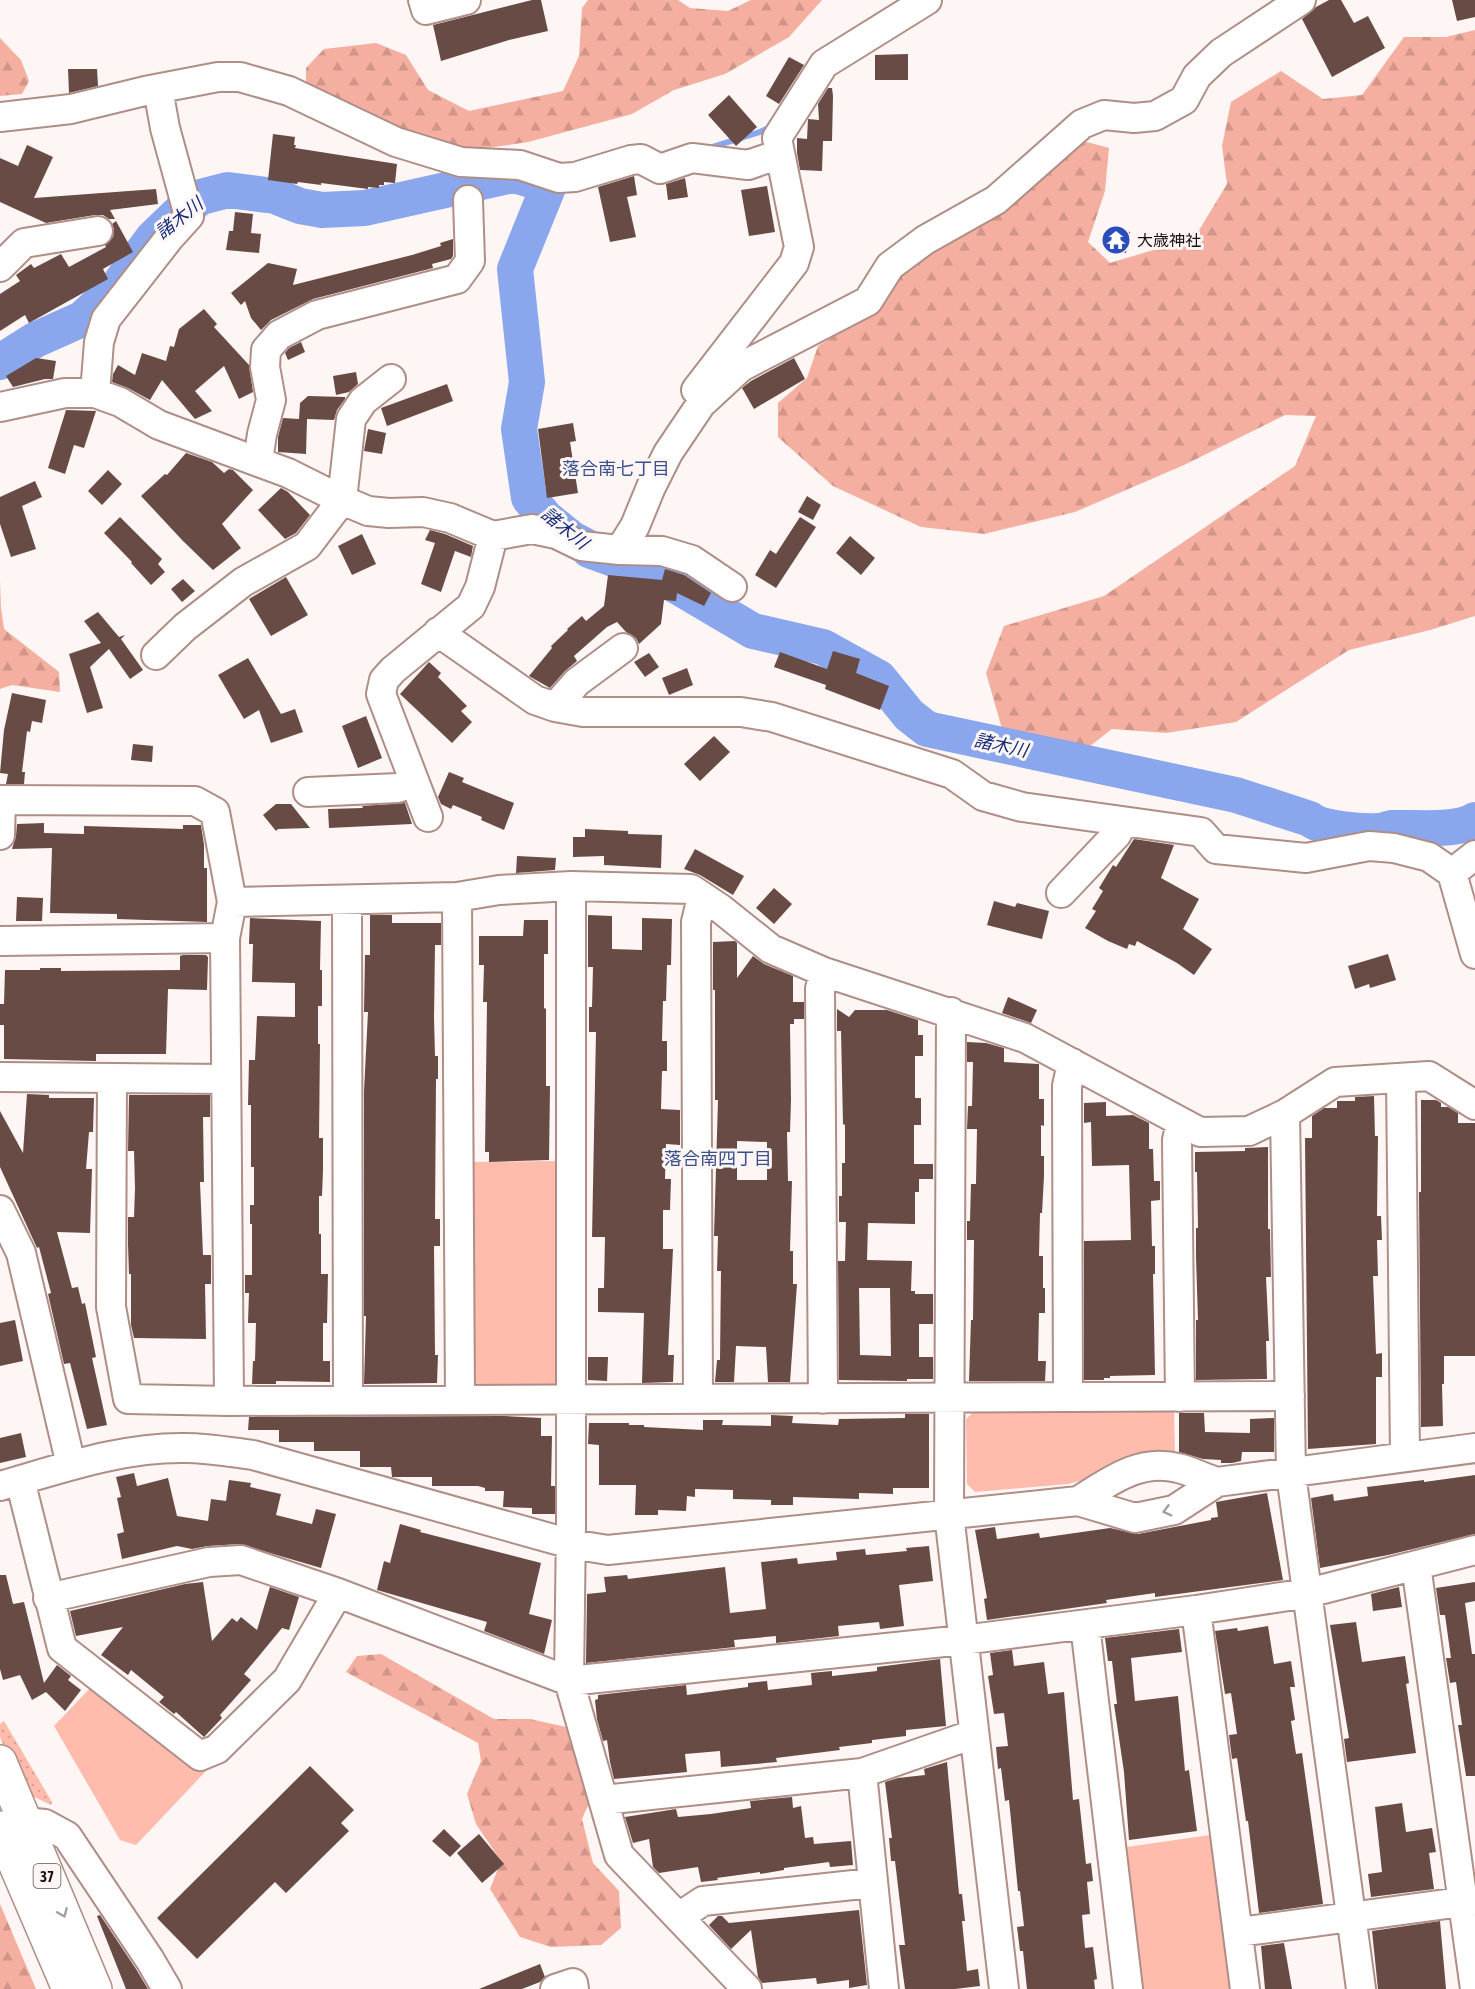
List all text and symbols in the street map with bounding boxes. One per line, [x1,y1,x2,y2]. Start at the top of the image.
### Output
water label: 諸木川 [151,192,208,243]
temple icon: 大歳神社 [1100,224,1132,256]
place label: 大歳神社 [1137,231,1201,249]
district label: 落合南七丁目 [562,458,670,479]
water label: 諸木川 [537,503,594,554]
water label: 諸木川 [972,729,1032,761]
district label: 落合南四丁目 [664,1148,772,1169]
one-way arrow [1162,1504,1173,1516]
road number: 37 [34,1864,60,1888]
one-way arrow [56,1907,68,1918]

